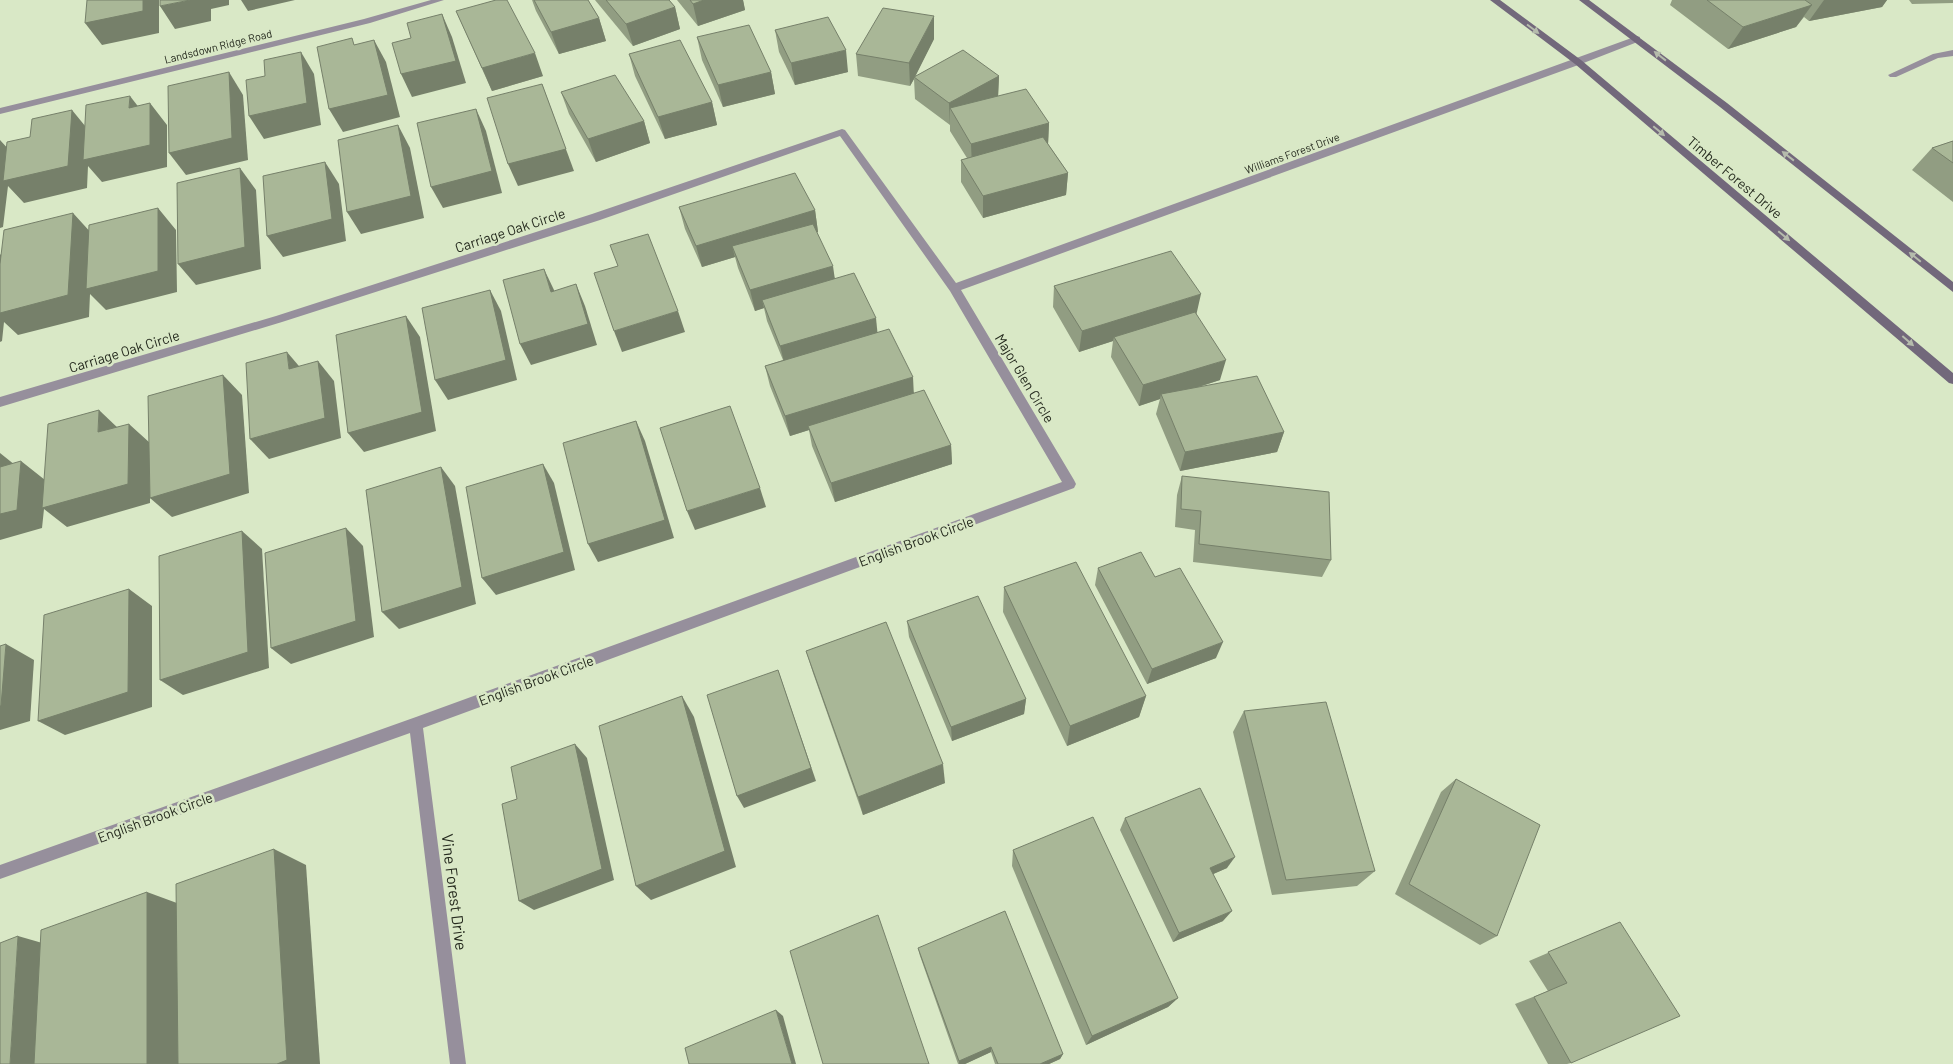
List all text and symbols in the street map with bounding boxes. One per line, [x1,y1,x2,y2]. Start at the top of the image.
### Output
one-way arrow [1526,24,1540,34]
street label: Landsdown Ridge Road [163,26,273,66]
one-way arrow [1654,51,1667,62]
one-way arrow [1653,126,1666,137]
street label: Williams Forest Drive [1243,130,1341,176]
street label: Timber Forest Drive [1684,132,1786,222]
one-way arrow [1782,150,1795,161]
street label: Carriage Oak Circle [453,204,567,256]
one-way arrow [1777,230,1790,241]
one-way arrow [1909,252,1922,263]
street label: Carriage Oak Circle [67,326,181,376]
street label: Major Glen Circle [992,330,1058,426]
one-way arrow [1901,335,1913,347]
street label: English Brook Circle [856,512,976,570]
street label: English Brook Circle [476,651,596,709]
street label: English Brook Circle [95,788,215,846]
street label: Vine Forest Drive [438,833,472,951]

